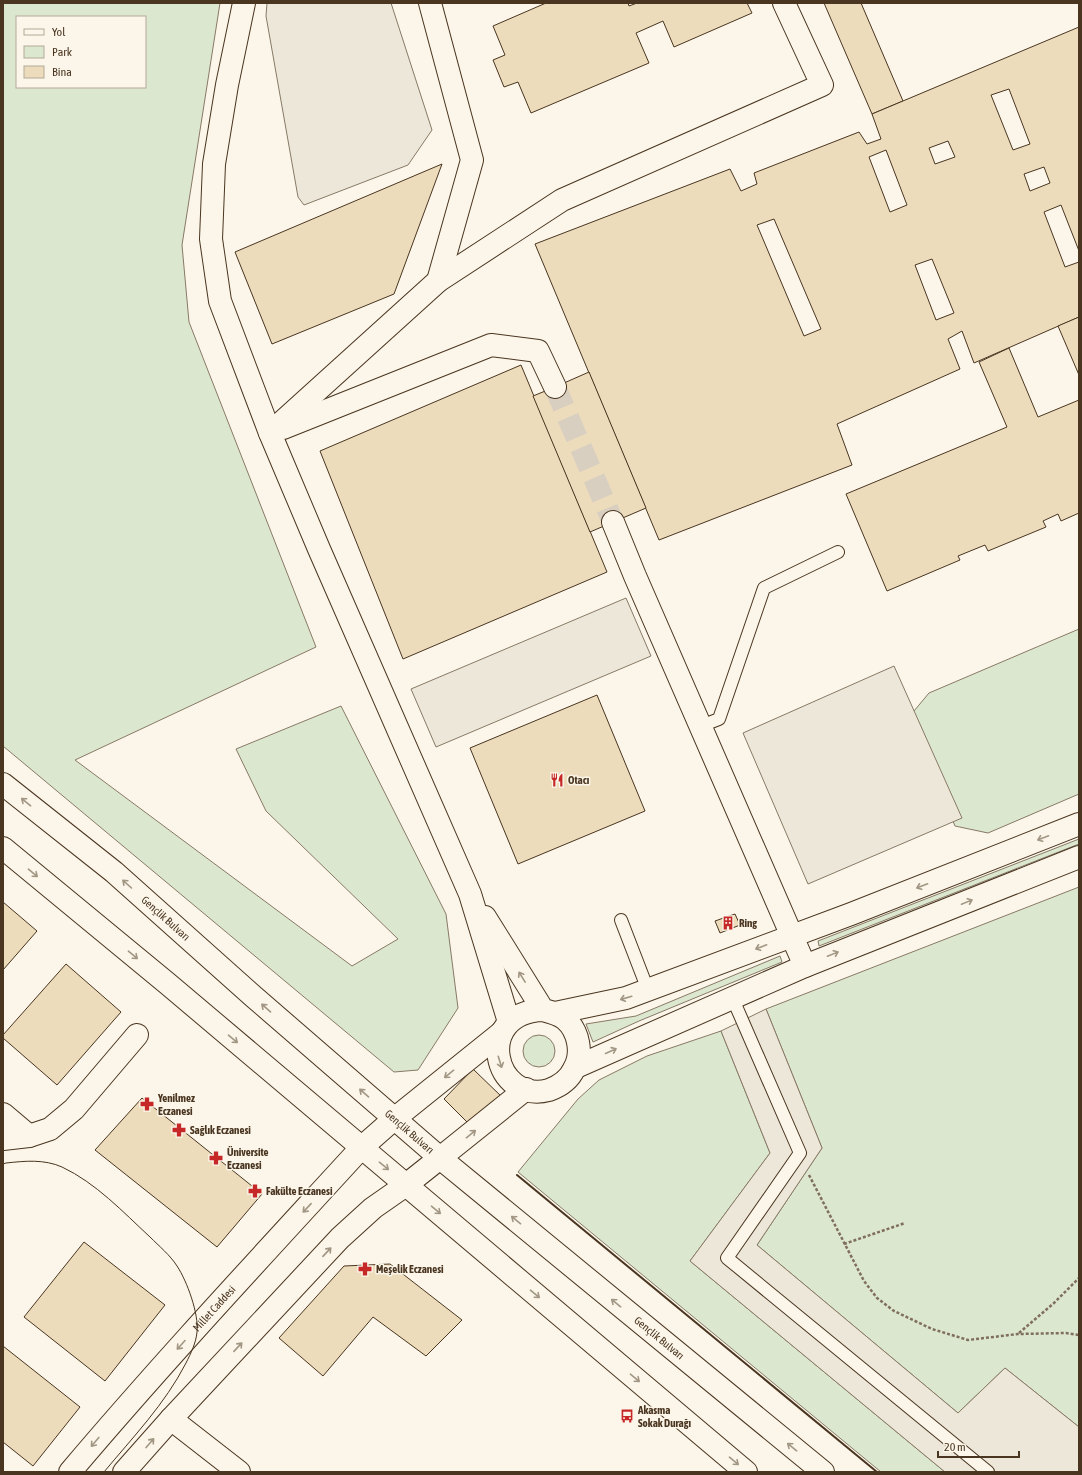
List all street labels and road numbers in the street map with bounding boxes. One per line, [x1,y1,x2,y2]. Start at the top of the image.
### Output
street label: Gençlik Bulvarı [139,893,192,943]
street label: Gençlik Bulvarı [383,1107,436,1156]
street label: Millet Caddesi [190,1283,238,1334]
street label: Gençlik Bulvarı [632,1314,687,1362]

